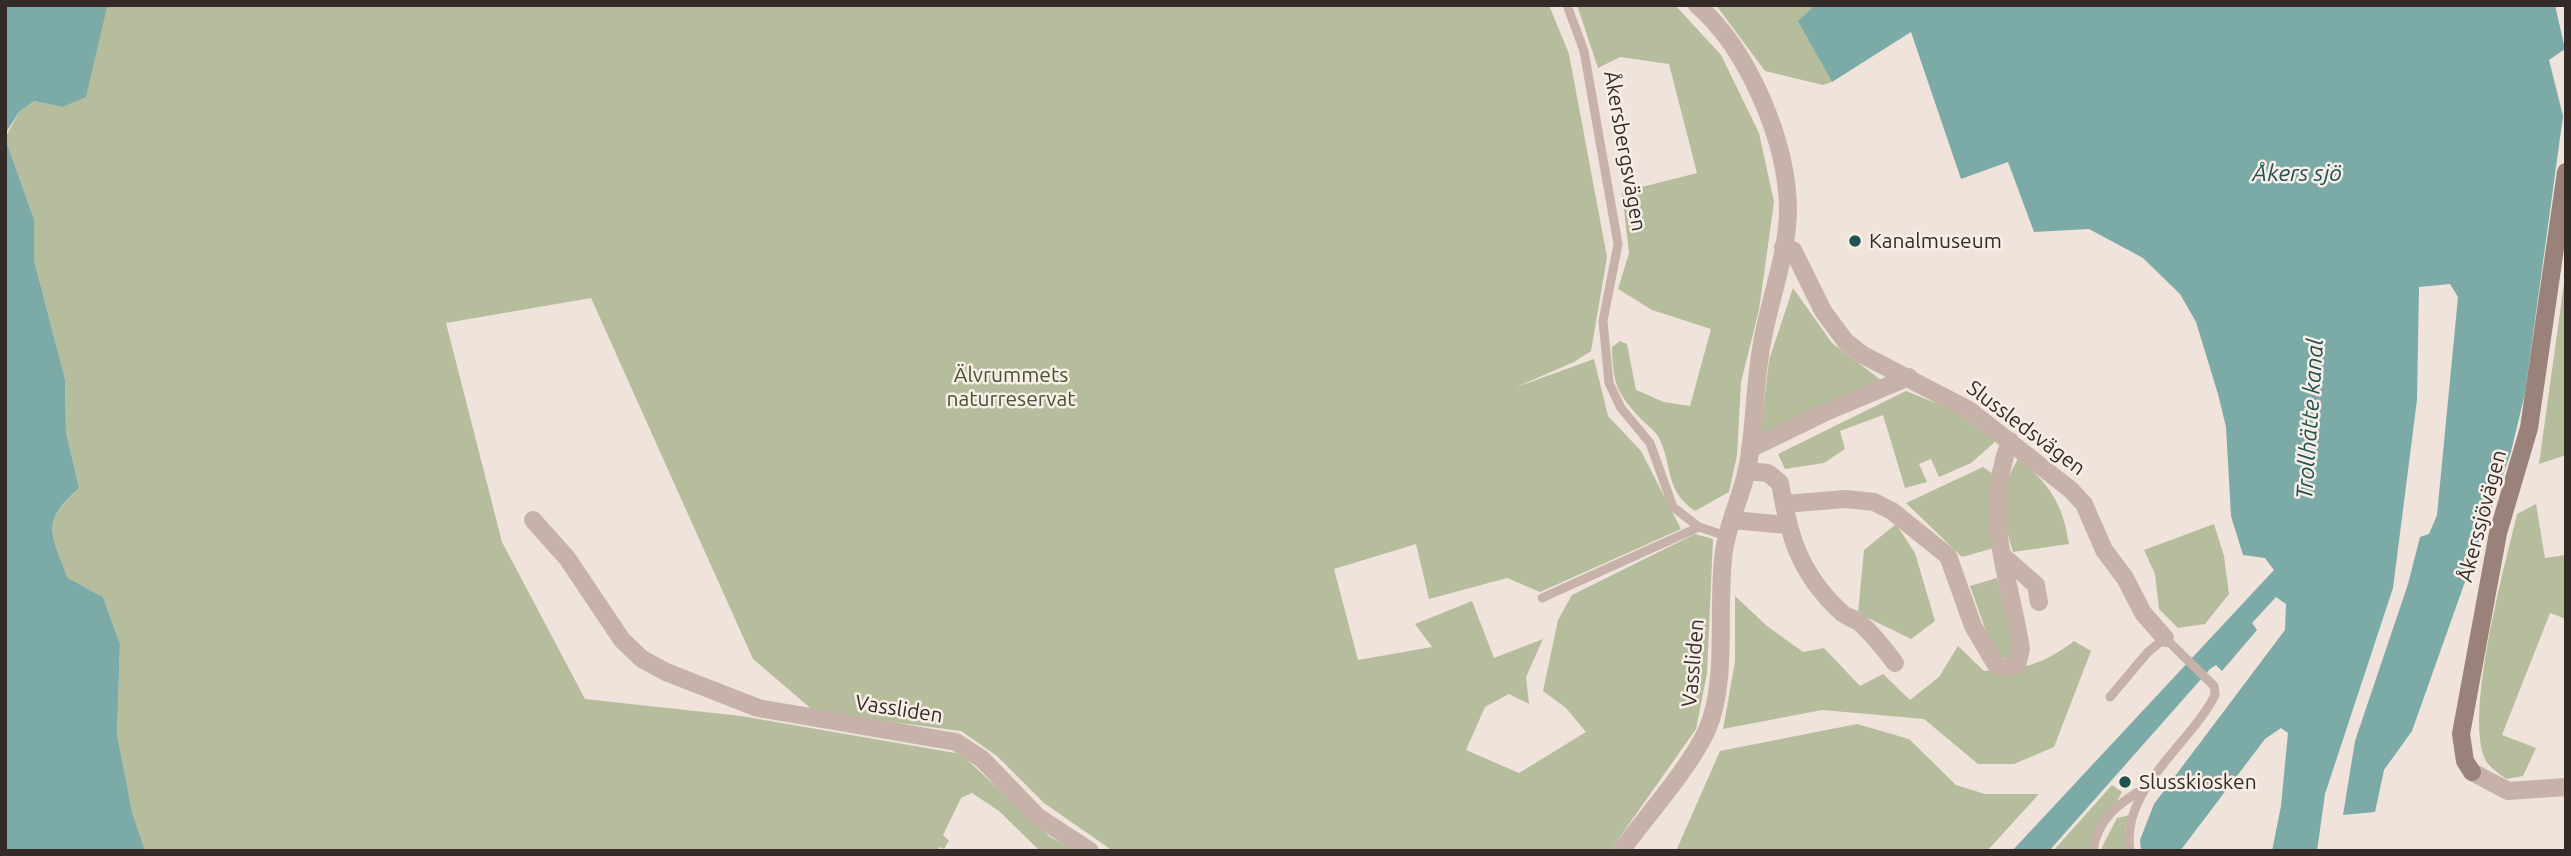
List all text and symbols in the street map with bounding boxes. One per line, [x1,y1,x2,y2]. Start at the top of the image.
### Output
street label: Åkersbergsvägen [1599,69,1651,233]
water label: Åkers sjö [2252,159,2342,187]
place label: Kanalmuseum [1869,228,2002,254]
marker: Kanalmuseum [1847,233,1863,249]
water label: Trollhätte kanal [2291,338,2329,500]
park label: Älvrummets naturreservat [947,362,1075,412]
street label: Slussledsvägen [1962,375,2090,481]
street label: Åkerssjövägen [2452,447,2512,585]
street label: Vassliden [1677,618,1709,708]
street label: Vassliden [853,690,945,728]
place label: Slusskiosken [2139,769,2257,795]
marker: Slusskiosken [2117,774,2133,790]

